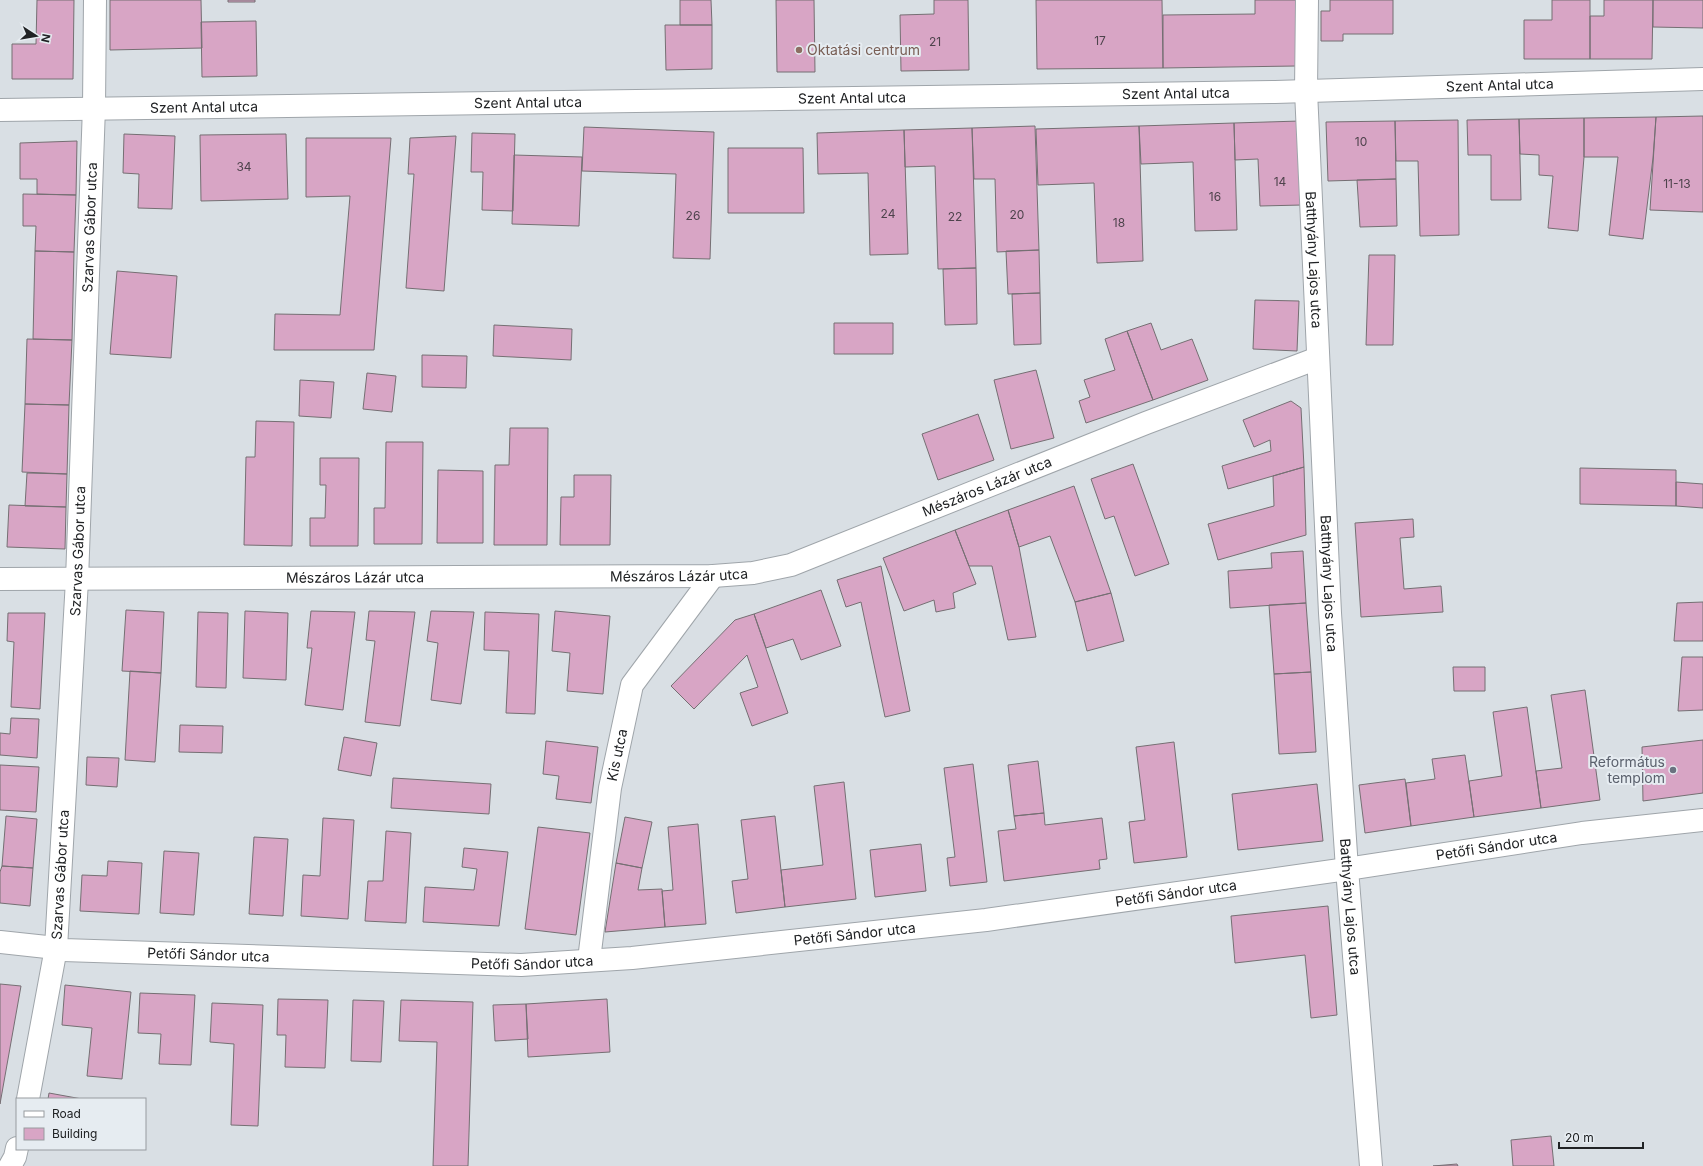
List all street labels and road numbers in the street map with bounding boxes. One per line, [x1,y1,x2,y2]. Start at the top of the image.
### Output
street label: Szent Antal utca [1445,75,1554,95]
street label: Szent Antal utca [1122,84,1230,102]
street label: Szent Antal utca [798,88,906,107]
street label: Szent Antal utca [474,93,582,111]
street label: Szent Antal utca [150,97,258,116]
street label: Szarvas Gábor utca [78,162,100,293]
street label: Batthyány Lajos utca [1303,191,1326,329]
street label: Mészáros Lázár utca [920,453,1054,520]
street label: Szarvas Gábor utca [66,486,88,617]
street label: Batthyány Lajos utca [1317,515,1342,652]
street label: Mészáros Lázár utca [610,564,748,584]
street label: Mészáros Lázár utca [286,568,424,586]
street label: Kis utca [603,727,630,783]
street label: Szarvas Gábor utca [47,809,72,940]
street label: Petőfi Sándor utca [1435,828,1558,863]
street label: Batthyány Lajos utca [1337,838,1365,976]
street label: Petőfi Sándor utca [1114,876,1238,910]
street label: Petőfi Sándor utca [793,919,916,949]
street label: Petőfi Sándor utca [147,944,270,965]
street label: Petőfi Sándor utca [471,951,594,973]

